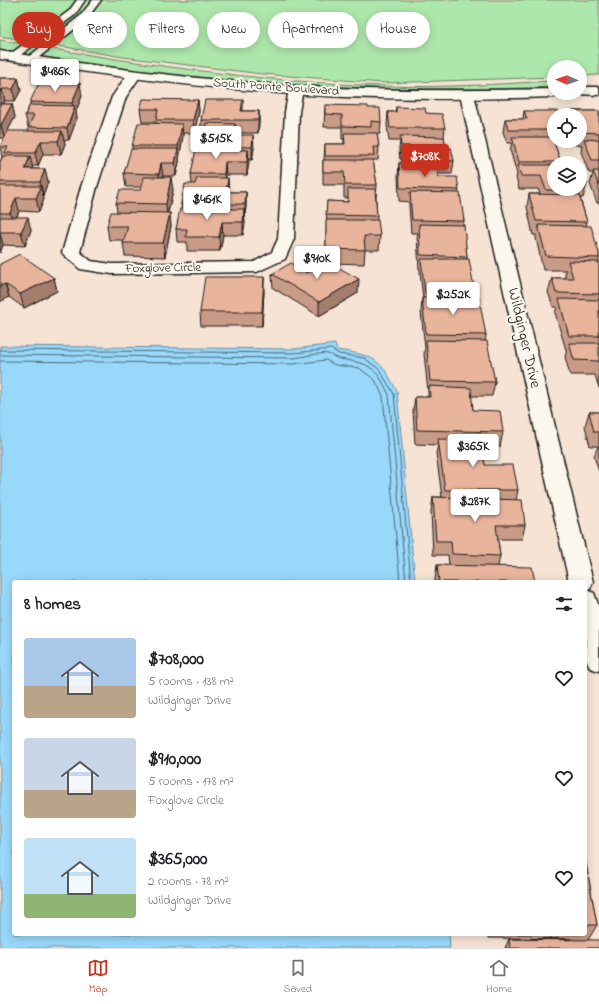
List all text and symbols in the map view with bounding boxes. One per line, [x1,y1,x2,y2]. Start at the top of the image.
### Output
chip: Buy [12,12,65,48]
chip: Rent [73,12,127,48]
chip: Filters [135,12,199,48]
chip: New [207,12,260,48]
chip: Apartment [268,12,358,48]
chip: House [366,12,430,48]
pin: $486K [27,59,83,93]
north arrow [547,60,587,100]
map controls [547,60,587,196]
text: $486K [40,62,70,81]
street label: South Pointe Boulevard [212,73,340,101]
button: locate [547,108,587,148]
pin: $515K [188,126,244,160]
text: $515K [199,129,233,148]
pin: $708K [397,144,453,178]
text: $708K [410,147,440,166]
button: layers [547,156,587,196]
pin: $461K [179,187,235,221]
text: $461K [192,190,222,209]
pin: $910K [289,246,345,280]
text: $910K [303,249,331,268]
street label: Foxglove Circle [124,258,201,279]
pin: $252K [425,282,481,316]
text: $252K [436,285,470,304]
street label: Wildginger Drive [501,285,547,391]
pin: $365K [445,434,501,468]
text: $365K [457,437,489,456]
pin: $287K [447,489,503,523]
text: $287K [460,492,490,511]
text: 8 homes [24,592,81,617]
icon: filters [553,593,575,615]
text: $708,000 [148,647,204,672]
icon: home [56,654,104,702]
icon: heart [553,667,575,689]
text: 5 rooms · 138 m² [148,672,234,691]
text: Wildginger Drive [148,691,231,710]
text: $910,000 [148,747,201,772]
icon: home [56,754,104,802]
icon: heart [553,767,575,789]
text: 5 rooms · 178 m² [148,772,234,791]
text: Foxglove Circle [148,791,224,810]
text: $365,000 [148,847,207,872]
icon: home [56,854,104,902]
icon: heart [553,867,575,889]
text: 2 rooms · 78 m² [148,872,229,891]
text: Wildginger Drive [148,891,231,910]
tab: Map [87,957,109,997]
tab: Saved [283,957,312,997]
tab: Home [486,957,512,997]

